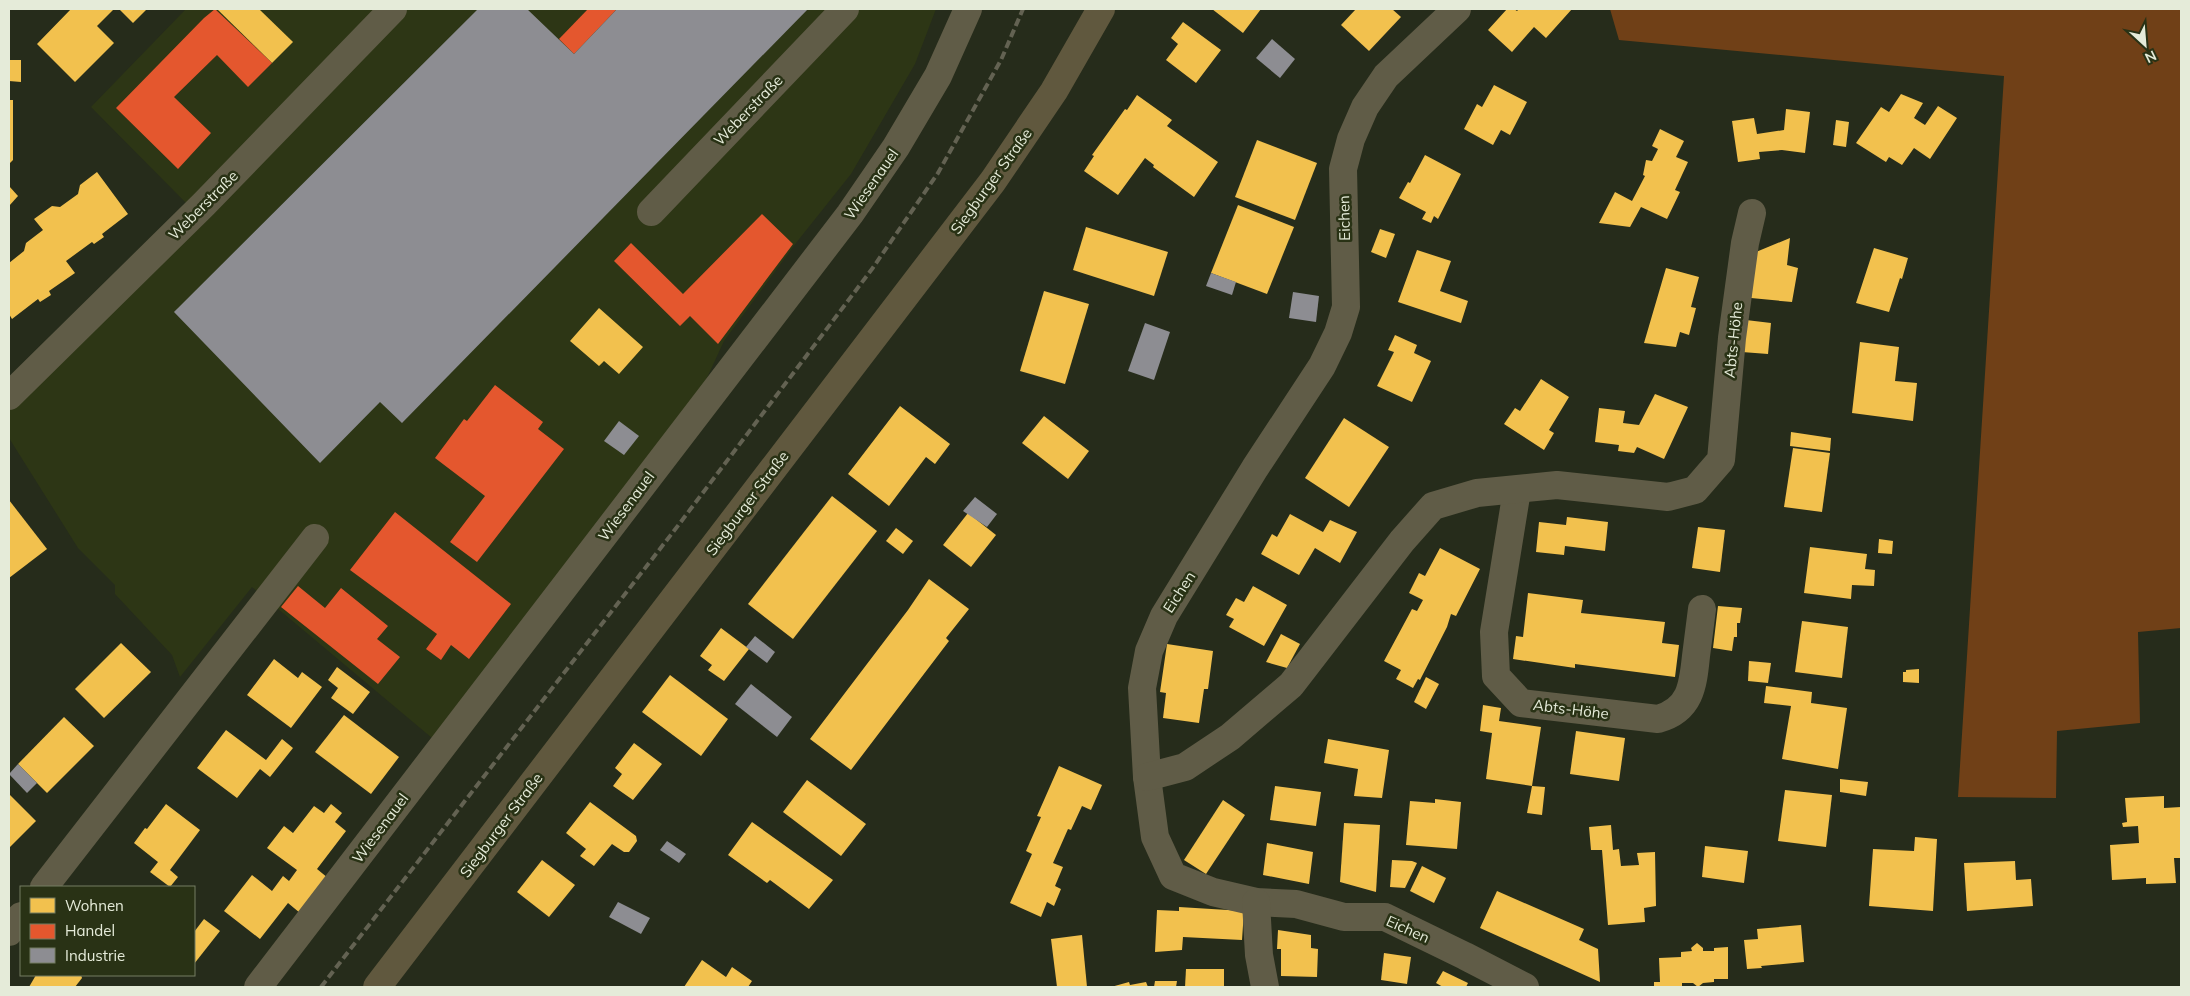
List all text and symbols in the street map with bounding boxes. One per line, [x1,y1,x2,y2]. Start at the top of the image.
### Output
north arrow [2120,20,2170,70]
text: N [2142,46,2159,67]
street label: Weberstraße [710,71,786,149]
street label: Siegburger Straße [946,124,1036,238]
street label: Wiesenauel [840,145,902,223]
street label: Weberstraße [164,166,242,244]
street label: Eichen [1334,195,1354,241]
street label: Abts-Höhe [1720,301,1746,379]
street label: Siegburger Straße [701,447,793,559]
street label: Wiesenauel [594,467,658,545]
street label: Eichen [1159,568,1199,616]
street label: Abts-Höhe [1532,695,1610,723]
street label: Siegburger Straße [455,769,547,881]
street label: Wiesenauel [348,789,412,867]
legend [20,886,195,976]
text: Wohnen [65,896,124,915]
street label: Eichen [1383,911,1433,947]
text: Handel [65,921,115,940]
text: Industrie [65,946,125,965]

